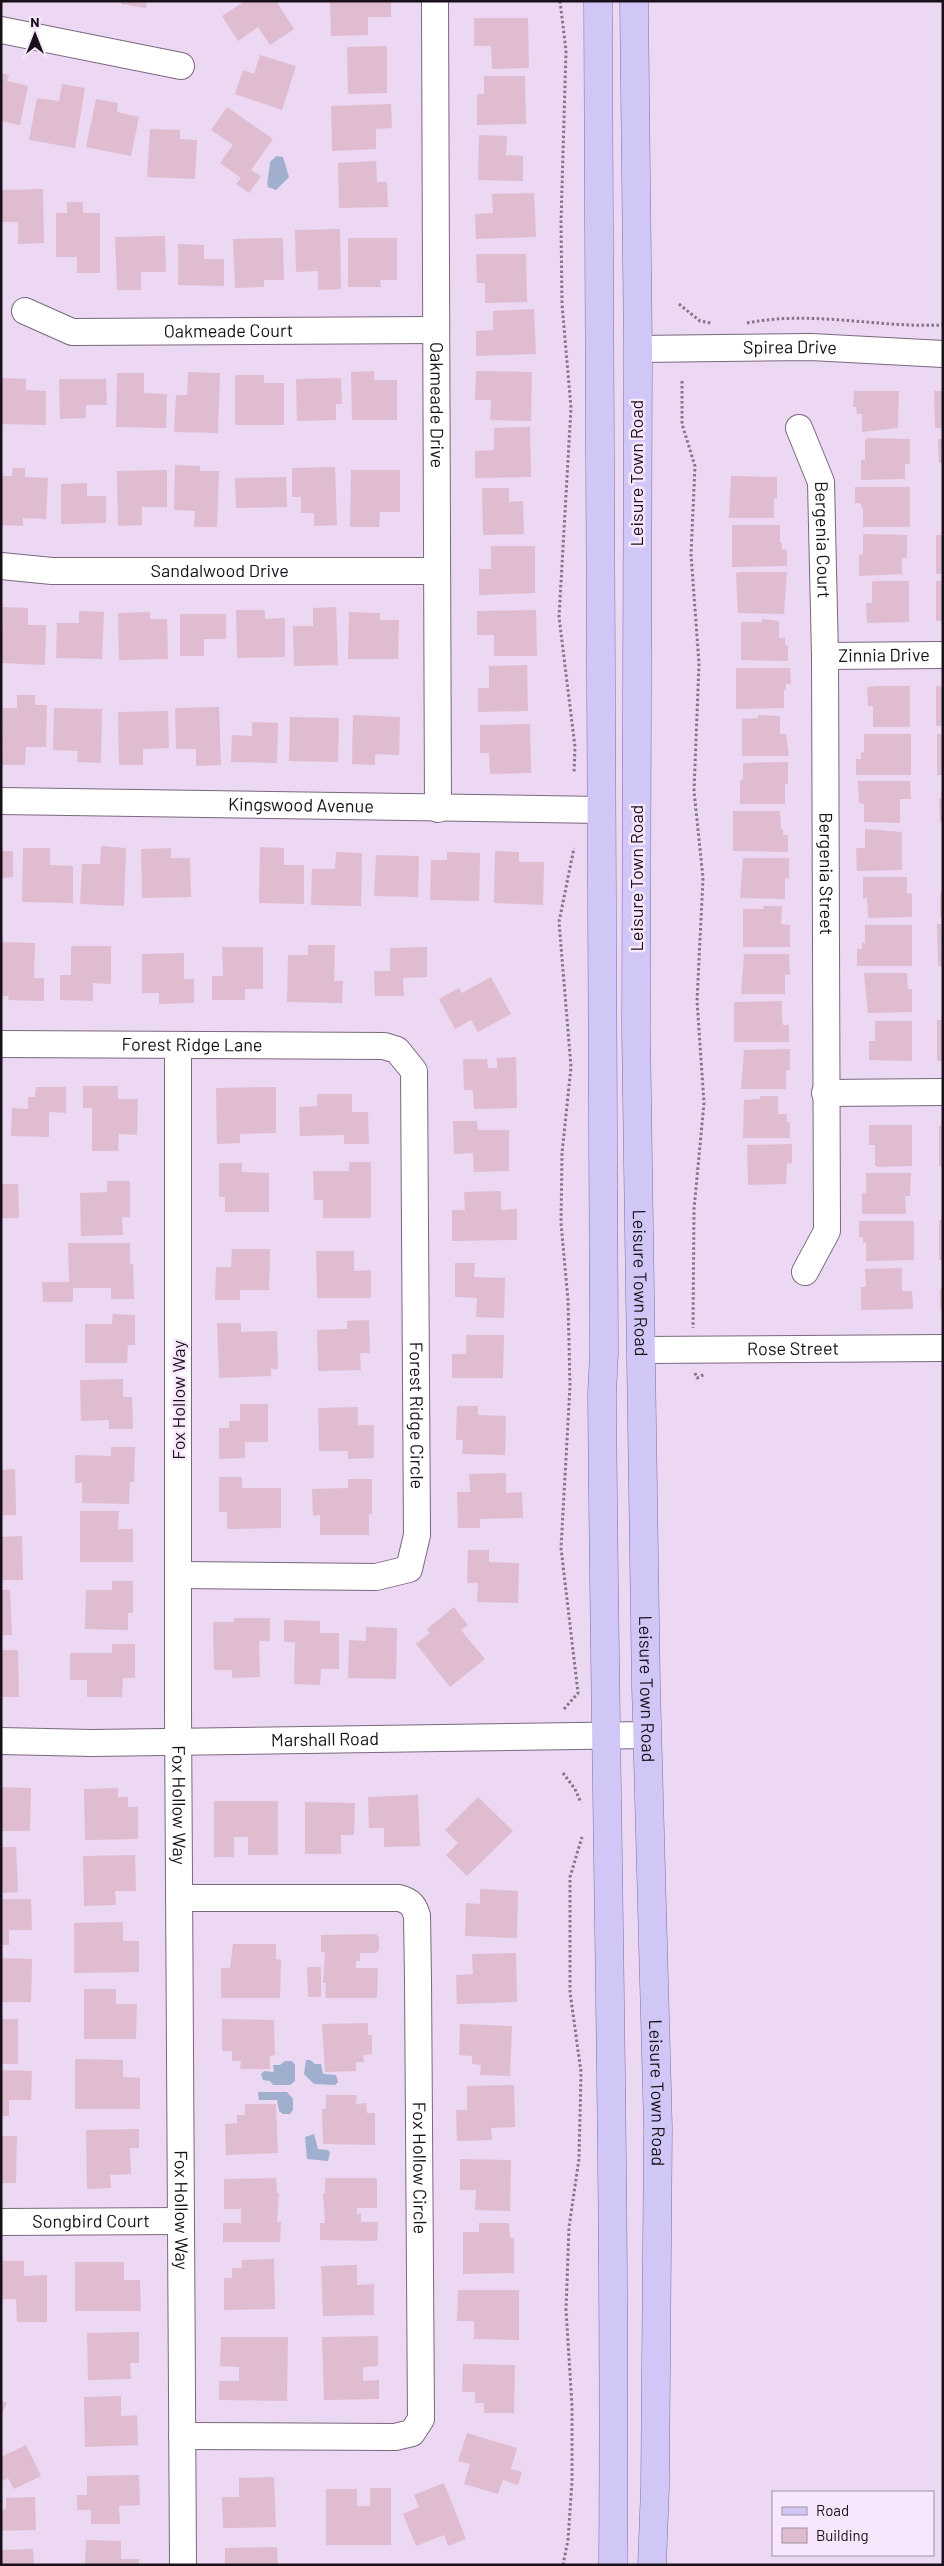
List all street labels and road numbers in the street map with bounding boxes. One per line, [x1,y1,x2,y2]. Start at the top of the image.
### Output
street label: Oakmeade Court [164,319,293,341]
street label: Spirea Drive [743,335,838,358]
street label: Oakmeade Drive [426,342,449,468]
street label: Leisure Town Road [625,400,647,546]
street label: Bergenia Court [811,481,836,599]
street label: Sandalwood Drive [151,559,289,581]
street label: Zinnia Drive [838,643,930,666]
street label: Kingswood Avenue [228,792,374,817]
street label: Leisure Town Road [625,805,647,951]
street label: Bergenia Street [816,812,838,935]
street label: Forest Ridge Lane [121,1033,263,1055]
street label: Leisure Town Road [629,1209,653,1357]
street label: Rose Street [747,1337,839,1359]
street label: Fox Hollow Way [167,1340,189,1460]
street label: Forest Ridge Circle [406,1342,429,1489]
street label: Leisure Town Road [635,1615,660,1763]
street label: Marshall Road [271,1727,379,1750]
street label: Fox Hollow Way [168,1745,191,1865]
street label: Leisure Town Road [645,2019,670,2166]
street label: Fox Hollow Circle [409,2102,432,2234]
street label: Fox Hollow Way [171,2150,193,2270]
street label: Songbird Court [32,2209,150,2232]

